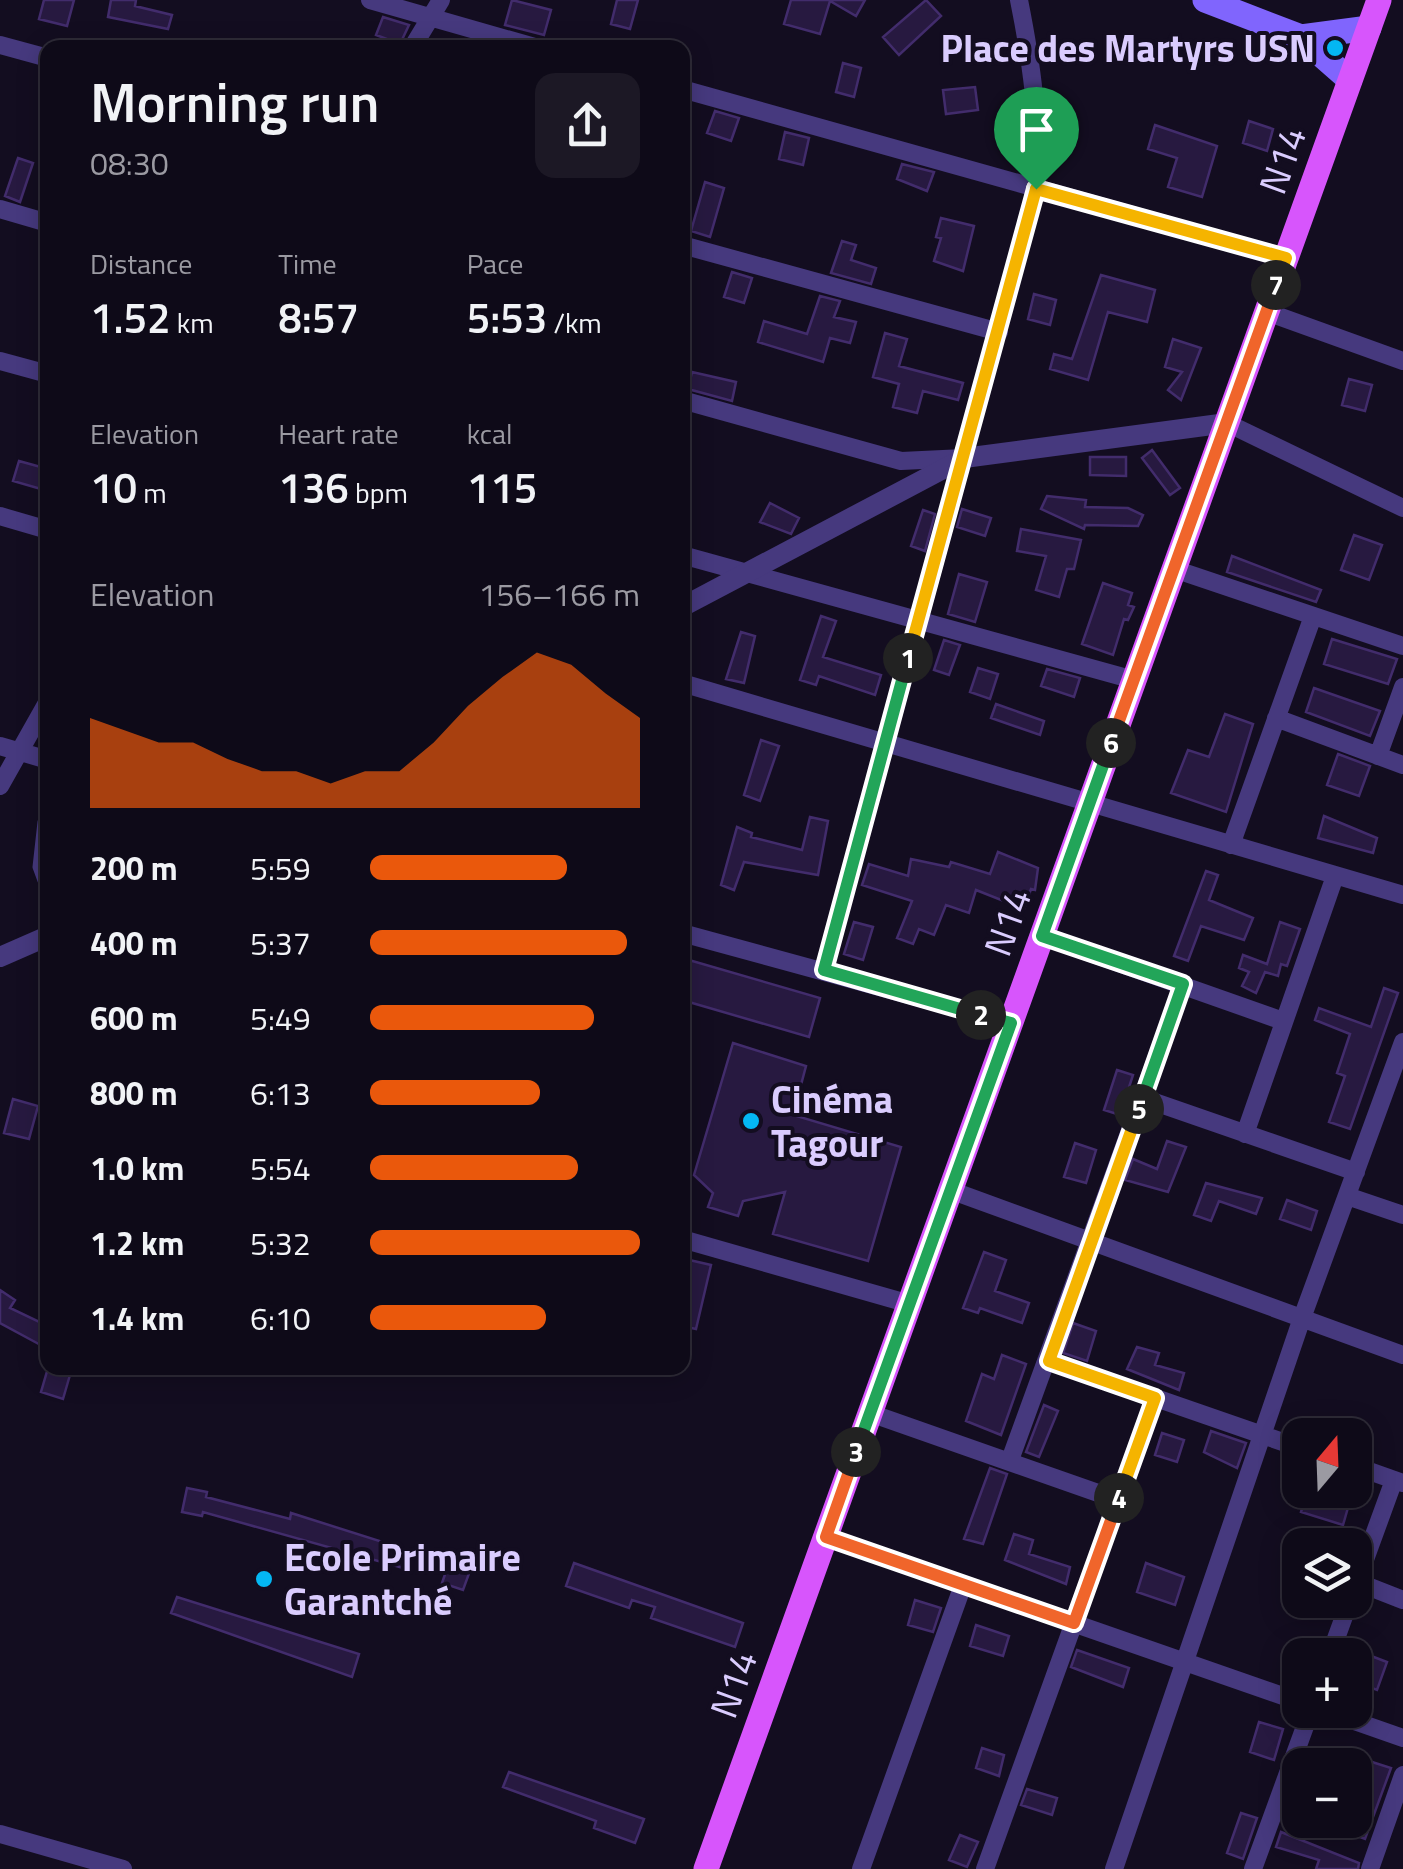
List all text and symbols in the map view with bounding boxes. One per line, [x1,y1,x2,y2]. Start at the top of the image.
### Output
place label: Place des Martyrs USN [941,19,1315,77]
marker: Place des Martyrs USN [1324,37,1346,59]
text: Morning run [90,60,379,143]
button: share [535,73,640,178]
pin [994,87,1079,190]
icon: arrive [1009,102,1064,157]
street label: N14 [1243,118,1321,202]
text: 08:30 [90,139,169,187]
text: Distance [90,242,192,285]
text: Time [278,242,337,285]
text: Pace [467,242,523,285]
pin: 7 [1251,260,1301,310]
text: 7 [1268,263,1284,306]
text: 1.52 [90,285,171,349]
text: 8:57 [278,285,359,349]
text: 5:53 [467,285,547,349]
text: km [171,301,214,344]
text: /km [547,301,602,344]
text: Elevation [90,412,199,455]
text: Heart rate [278,412,399,455]
text: kcal [467,412,512,455]
text: 10 [90,455,137,519]
text: 136 [278,455,349,519]
text: 115 [467,455,537,519]
text: m [137,471,167,514]
text: bpm [349,471,408,514]
text: Elevation [90,570,214,618]
text: 156–166 m [478,570,640,618]
pin: 1 [883,633,933,683]
text: 1 [900,636,916,679]
pin: 6 [1086,718,1136,768]
text: 6 [1103,721,1119,764]
text: 200 m [90,844,178,892]
text: 5:59 [250,844,311,892]
street label: N14 [968,880,1046,964]
text: 400 m [90,919,178,967]
text: 5:37 [250,919,311,967]
pin: 2 [956,990,1006,1040]
text: 2 [973,993,989,1036]
text: 600 m [90,994,178,1042]
text: 5:49 [250,994,311,1042]
text: 800 m [90,1069,178,1117]
text: 6:13 [250,1069,311,1117]
place label: Cinéma Tagour [771,1070,893,1172]
pin: 5 [1114,1084,1164,1134]
text: 5 [1131,1087,1147,1130]
marker: Cinéma Tagour [740,1110,762,1132]
text: 1.0 km [90,1144,184,1192]
text: 5:54 [250,1144,311,1192]
text: 1.2 km [90,1219,184,1267]
text: 5:32 [250,1219,311,1267]
text: 1.4 km [90,1294,184,1342]
text: 6:10 [250,1294,311,1342]
north arrow [1282,1418,1372,1508]
map controls [1282,1418,1372,1838]
pin: 3 [831,1427,881,1477]
text: 3 [848,1430,864,1473]
pin: 4 [1094,1473,1144,1523]
text: 4 [1111,1476,1127,1519]
place label: Ecole Primaire Garantché [284,1528,521,1630]
button: layers [1282,1528,1372,1618]
marker: Ecole Primaire Garantché [253,1568,275,1590]
button: + [1282,1638,1372,1728]
street label: N14 [694,1642,772,1726]
button: − [1282,1748,1372,1838]

